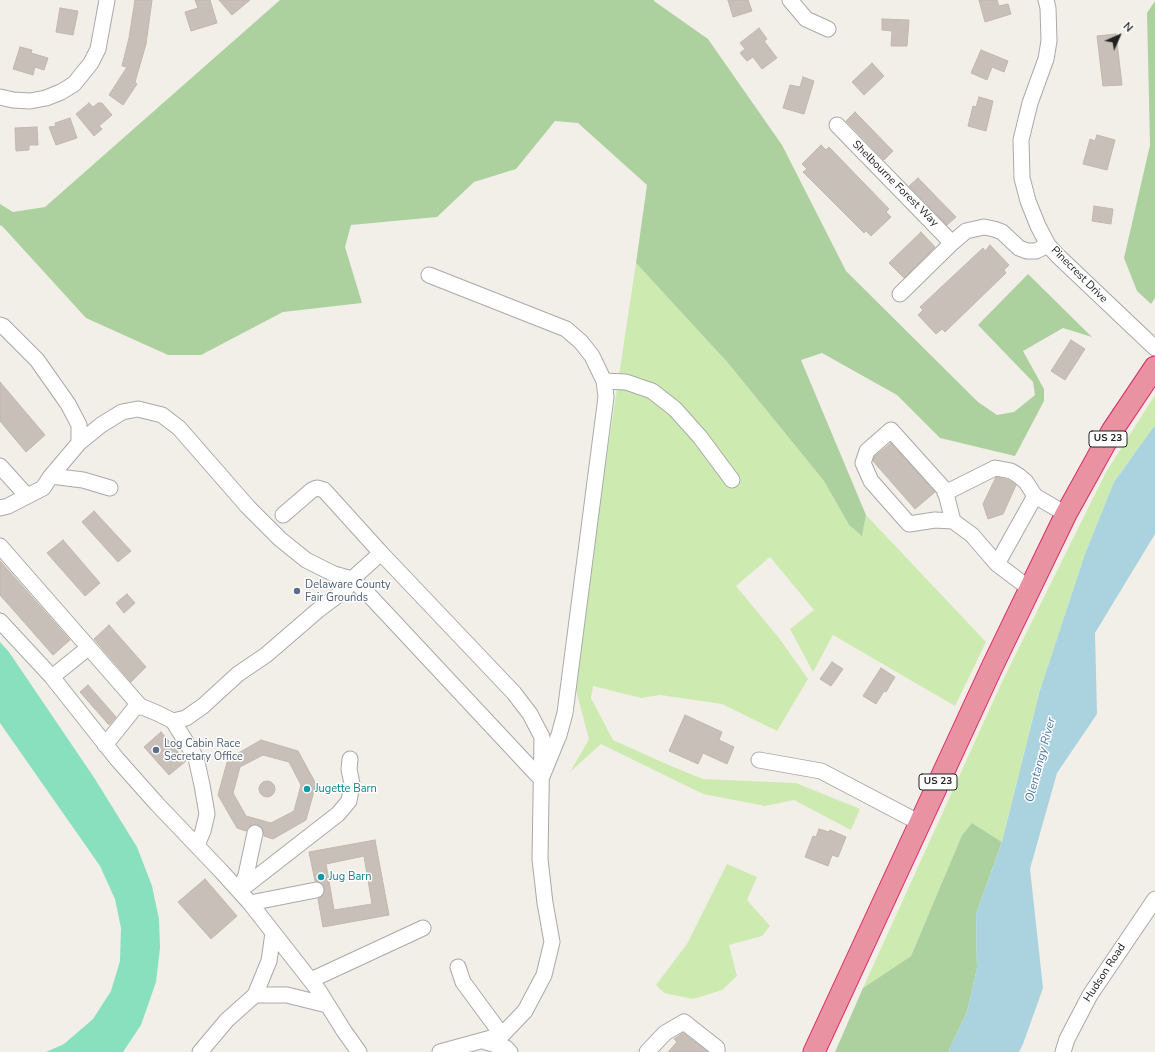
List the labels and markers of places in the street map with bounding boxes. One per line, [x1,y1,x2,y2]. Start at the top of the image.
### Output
place label: Delaware County Fair Grounds [305,578,391,604]
marker: Delaware County Fair Grounds [292,586,302,596]
place label: Log Cabin Race Secretary Office [164,737,243,763]
marker: Log Cabin Race Secretary Office [151,745,161,755]
place label: Jugette Barn [315,782,377,796]
marker: Jugette Barn [302,784,312,794]
place label: Jug Barn [329,870,371,884]
marker: Jug Barn [316,872,326,882]

